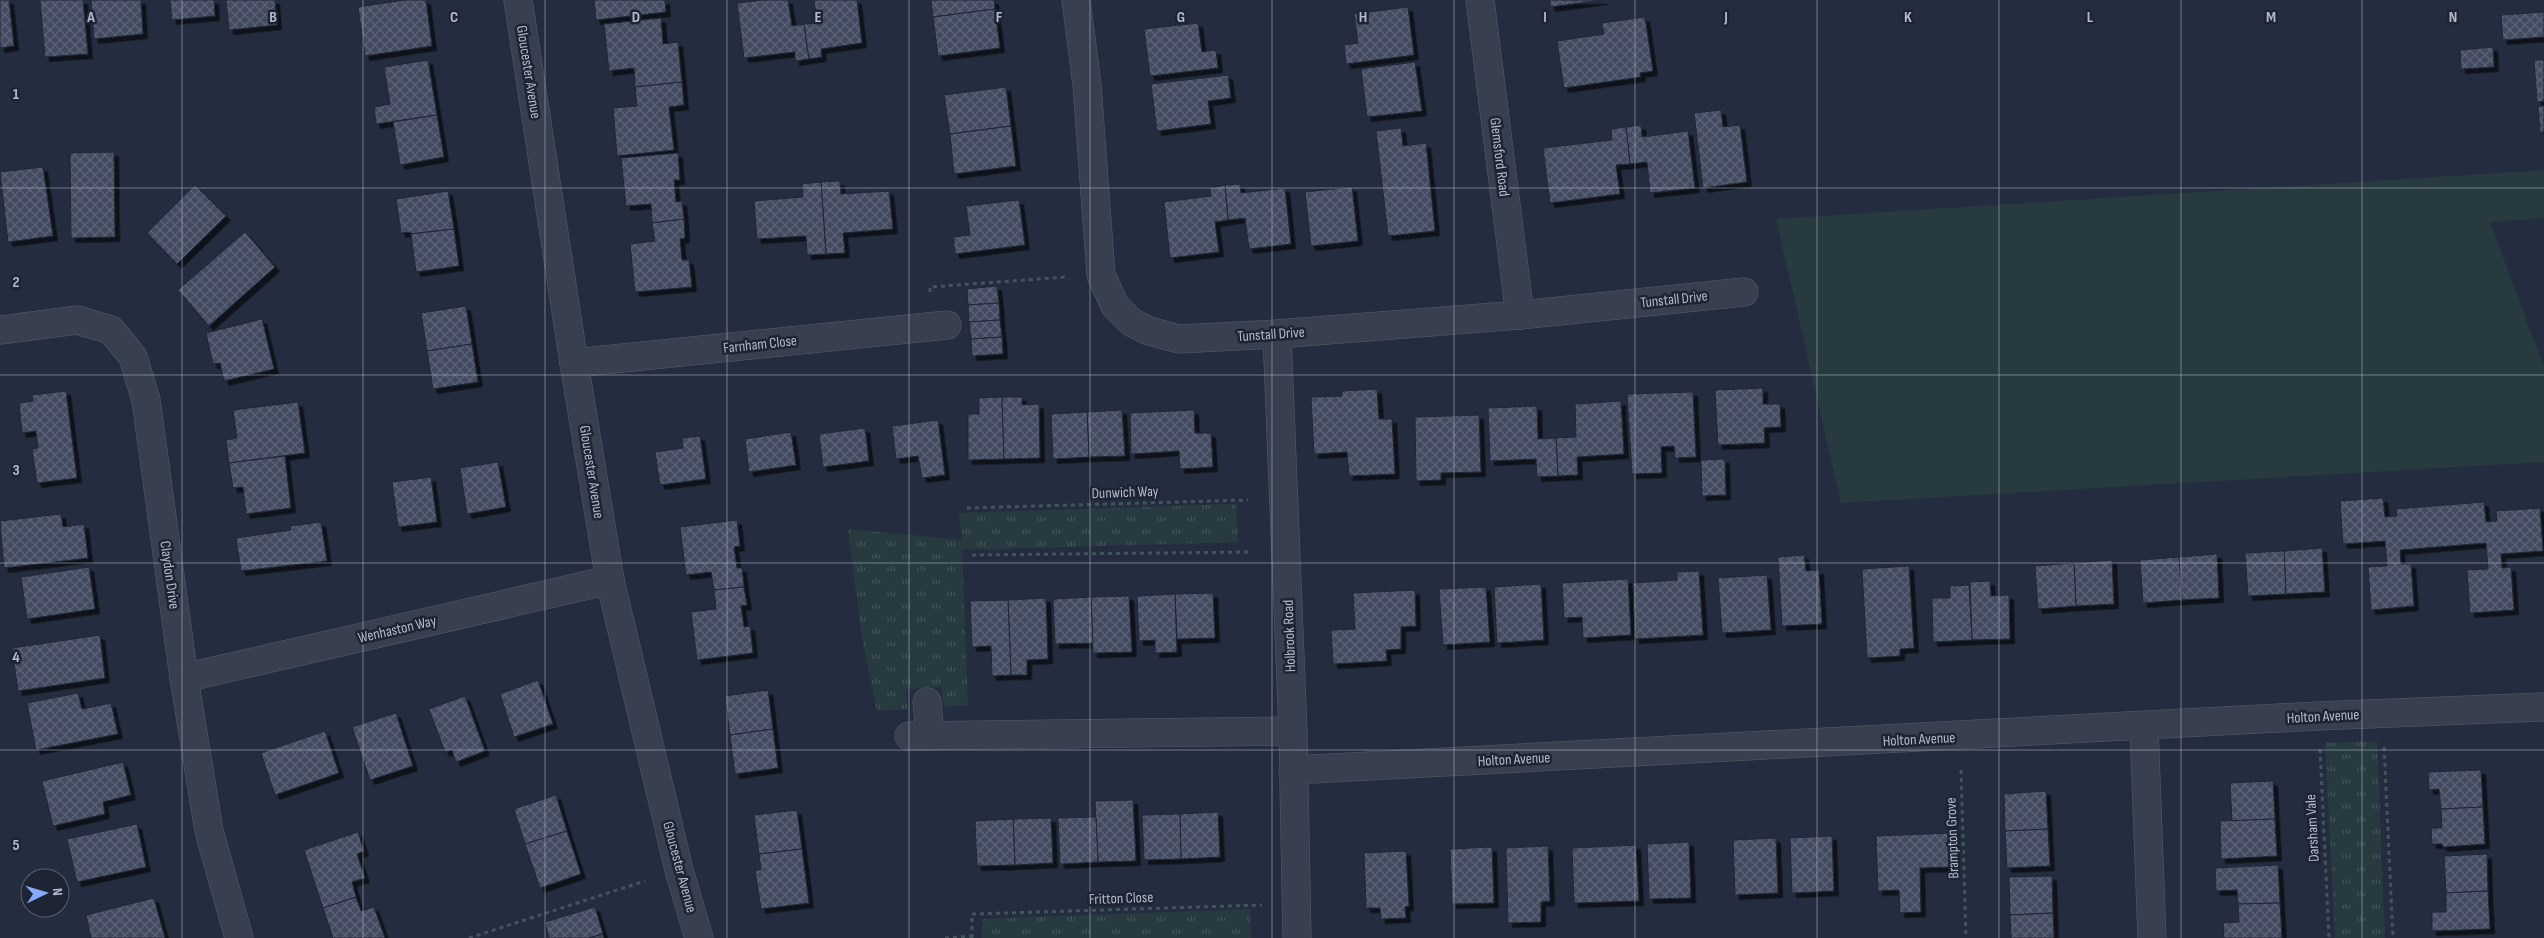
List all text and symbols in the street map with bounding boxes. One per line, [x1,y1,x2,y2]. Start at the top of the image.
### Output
text: A [86,8,95,27]
text: B [269,8,277,27]
text: C [450,8,458,27]
text: D [632,8,640,27]
text: E [815,8,822,27]
text: F [996,8,1003,27]
text: G [1177,8,1185,27]
text: H [1359,8,1367,27]
text: I [1543,8,1547,27]
text: J [1723,8,1728,27]
text: K [1904,8,1912,27]
text: L [2087,8,2094,27]
text: M [2266,8,2276,27]
text: N [2449,8,2457,27]
street label: Gloucester Avenue [512,24,545,120]
text: 1 [13,85,20,104]
street label: Glemsford Road [1485,117,1514,198]
text: 2 [12,273,20,292]
street label: Tunstall Drive [1639,287,1709,312]
street label: Tunstall Drive [1237,323,1305,346]
street label: Farnham Close [722,331,798,358]
street label: Gloucester Avenue [575,424,608,520]
text: 3 [12,461,20,480]
street label: Dunwich Way [1091,482,1159,503]
street label: Claydon Drive [155,540,184,611]
street label: Holbrook Road [1279,599,1300,673]
street label: Wenhaston Way [356,611,438,648]
text: 4 [12,648,20,667]
street label: Holton Avenue [2286,705,2360,728]
street label: Holton Avenue [1882,728,1956,751]
street label: Holton Avenue [1477,748,1551,771]
street label: Darsham Vale [2301,794,2324,862]
street label: Brampton Grove [1942,797,1963,879]
street label: Gloucester Avenue [658,819,701,915]
text: 5 [12,836,20,855]
north arrow [20,868,70,918]
text: N [49,887,66,896]
street label: Fritton Close [1088,888,1154,909]

